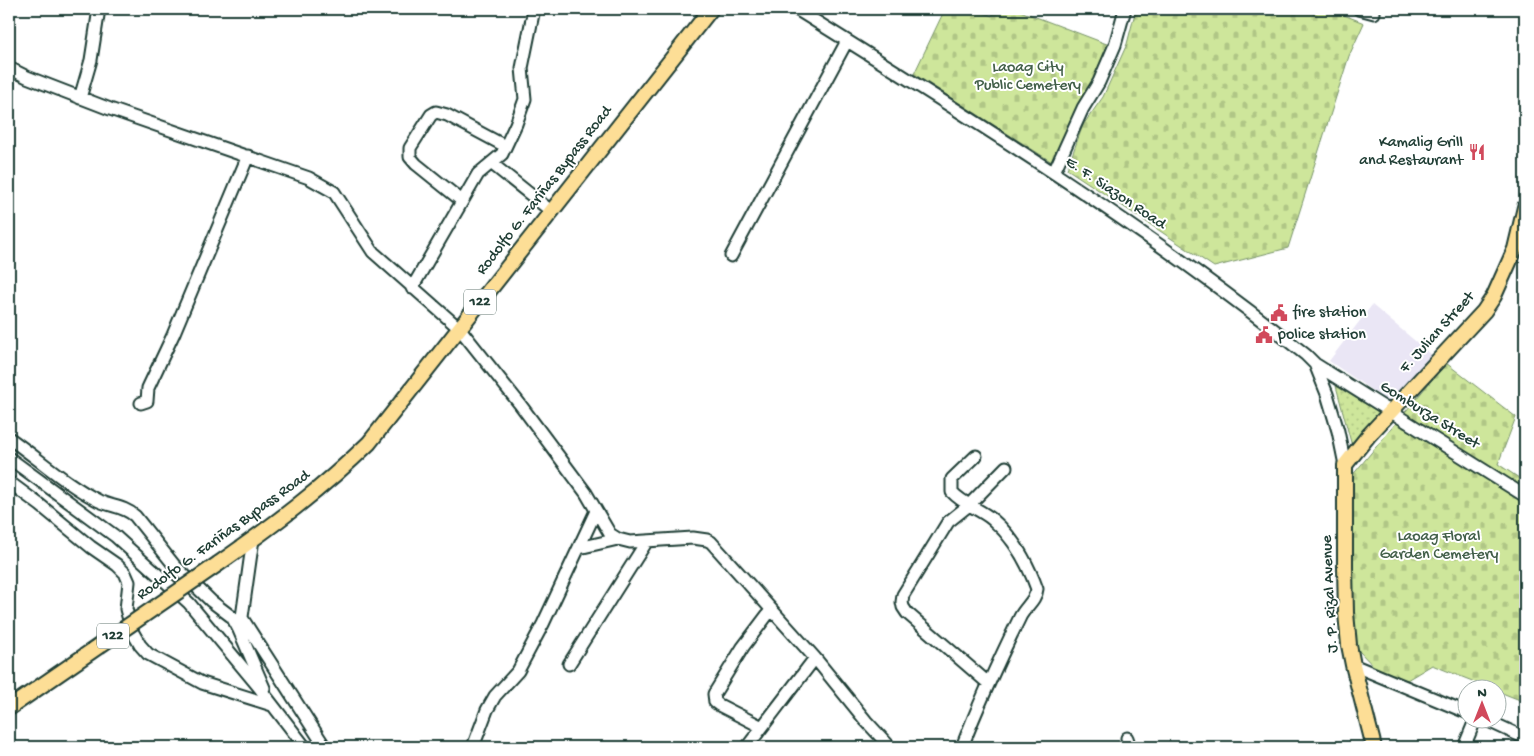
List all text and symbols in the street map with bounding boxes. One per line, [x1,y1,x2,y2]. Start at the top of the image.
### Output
park label: Laoag City Public Cemetery [974,59,1081,96]
street label: Rodolfo G. Fariñas Bypass Road [473,101,618,279]
place label: Kamalig Grill and Restaurant [1359,134,1464,171]
restaurant icon: Kamalig Grill and Restaurant [1467,142,1487,162]
street label: E. F. Siazon Road [1061,153,1170,236]
street label: F. Julian Street [1396,287,1480,378]
road number: 122 [464,290,496,314]
public building icon: fire station [1269,303,1289,323]
place label: fire station [1292,304,1367,323]
public building icon: police station [1254,325,1274,345]
place label: police station [1277,326,1366,345]
street label: Gomburza Street [1376,378,1484,455]
street label: Rodolfo G. Fariñas Bypass Road [134,466,316,605]
park label: Laoag Floral Garden Cemetery [1380,528,1498,565]
street label: J. P. Rizal Avenue [1318,534,1344,653]
road number: 122 [97,624,129,648]
north arrow [1456,678,1506,728]
text: N [1477,685,1487,702]

